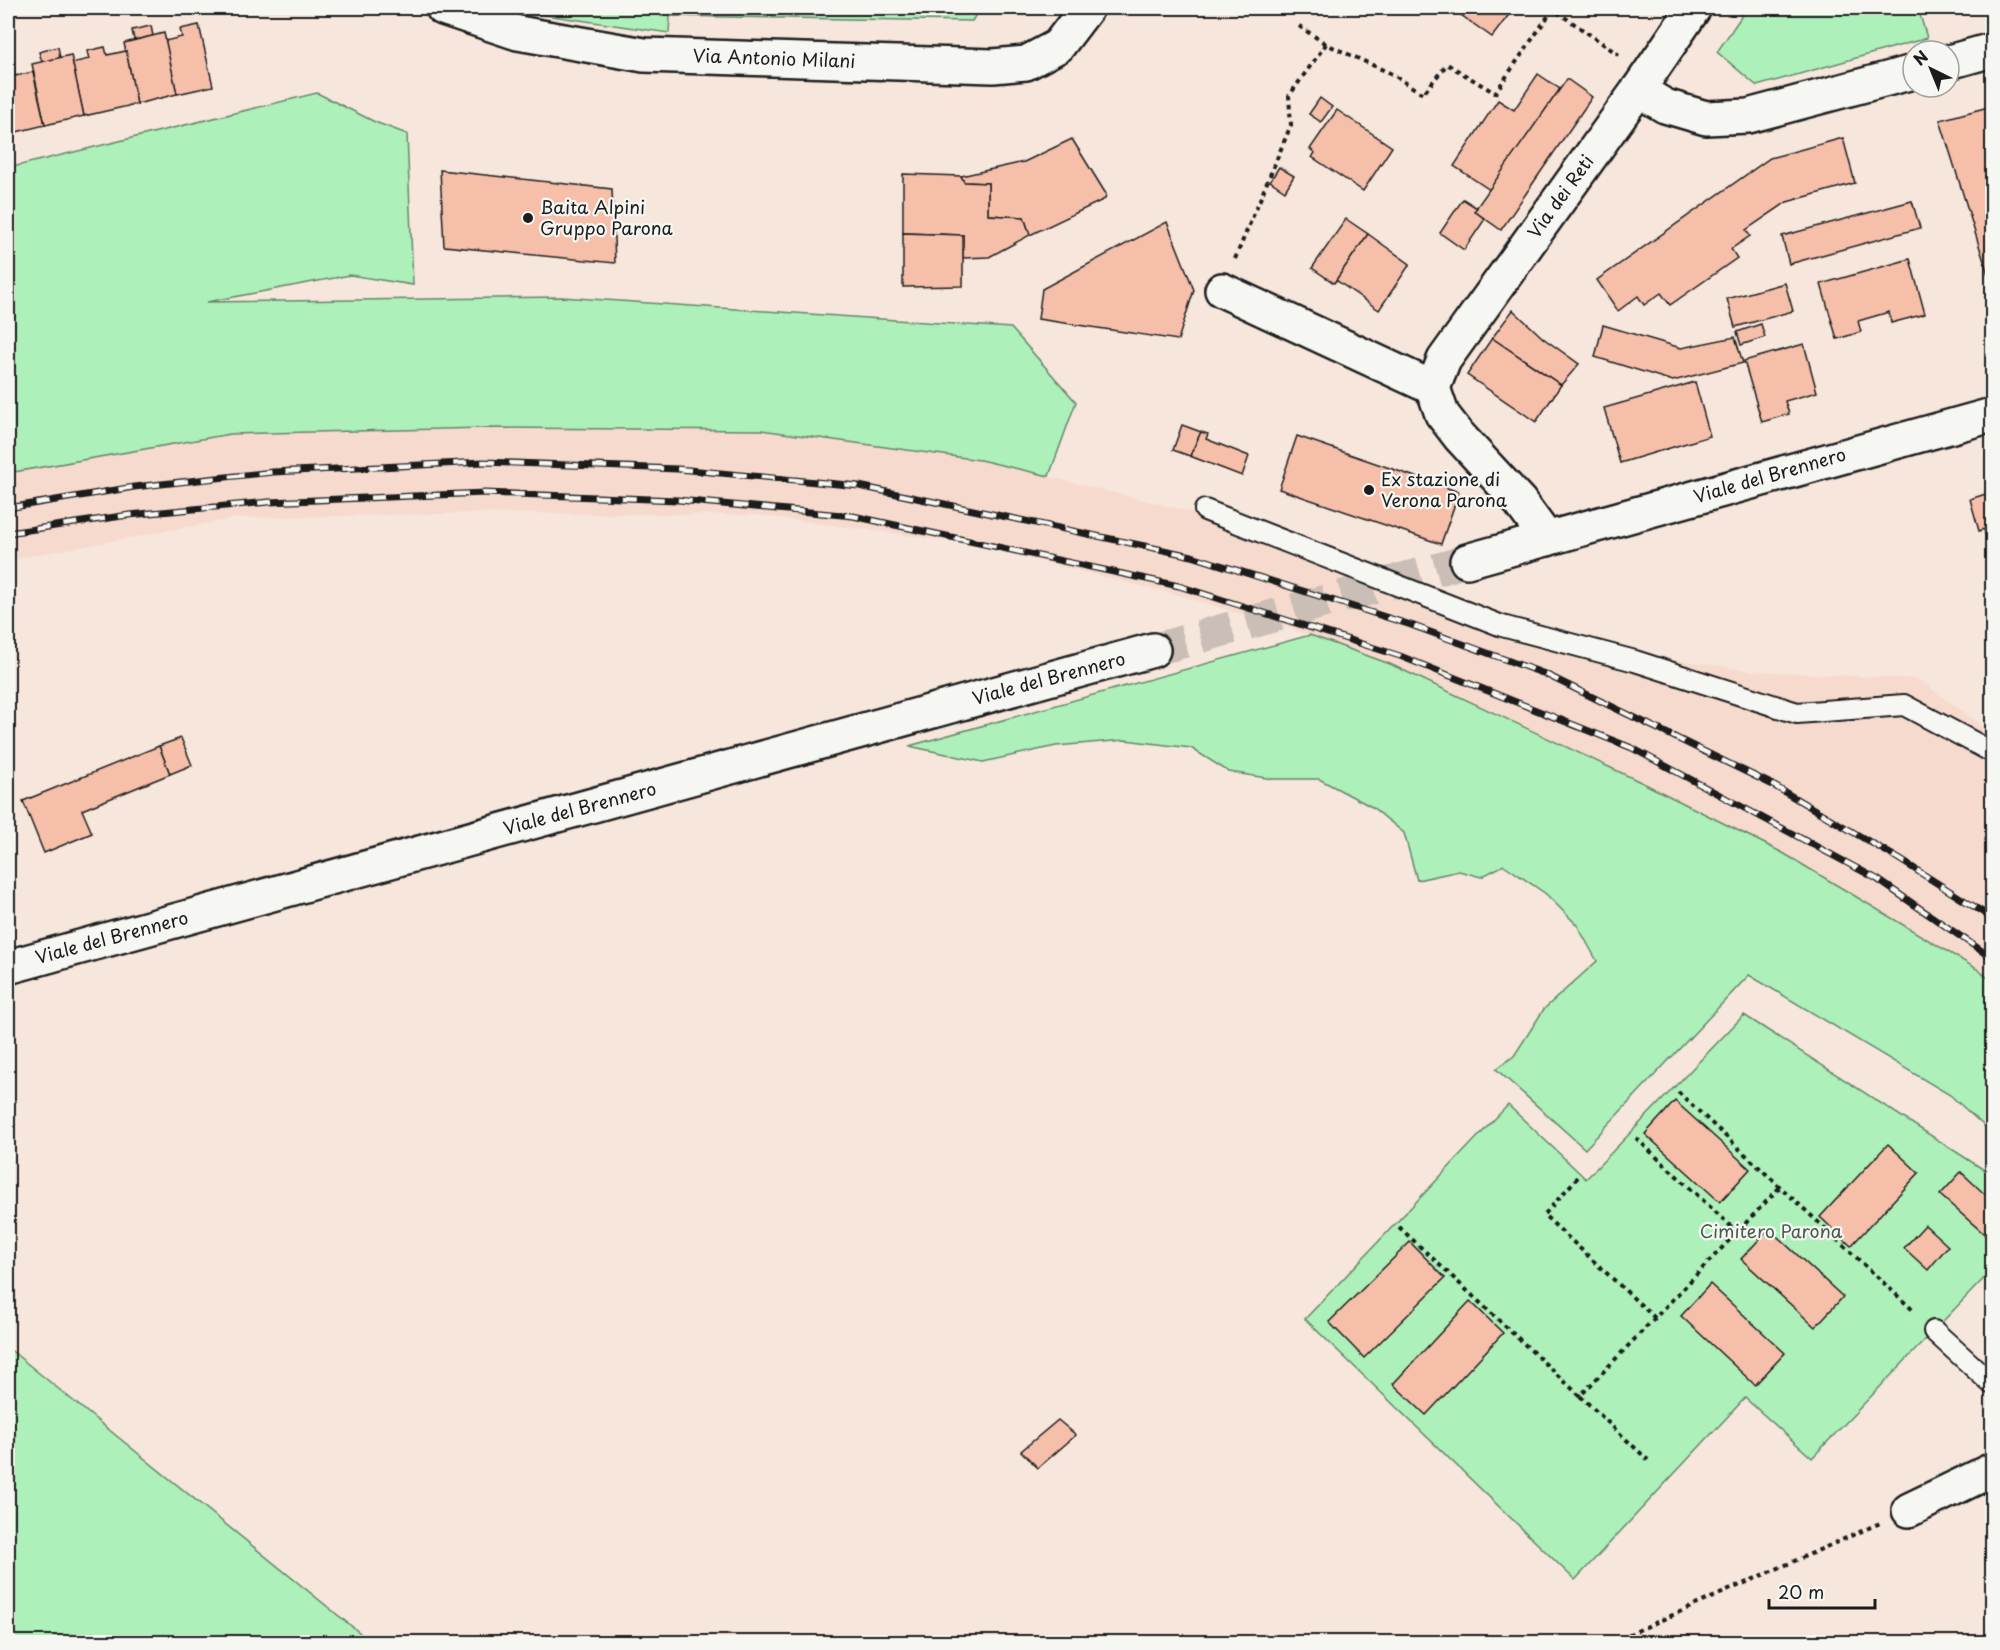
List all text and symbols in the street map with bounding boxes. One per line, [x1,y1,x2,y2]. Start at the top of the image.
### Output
north arrow [1901,39,1961,99]
street label: Via Antonio Milani [692,41,856,74]
text: N [1907,44,1933,70]
street label: Via dei Reti [1520,149,1599,244]
place label: Baita Alpini Gruppo Parona [540,193,673,241]
marker: Baita Alpini Gruppo Parona [521,211,535,225]
street label: Viale del Brennero [1690,440,1849,509]
place label: Ex stazione di Verona Parona [1381,465,1508,513]
marker: Ex stazione di Verona Parona [1362,483,1376,497]
street label: Viale del Brennero [969,644,1128,711]
street label: Viale del Brennero [500,774,659,841]
street label: Viale del Brennero [32,903,191,970]
park label: Cimitero Parona [1700,1217,1843,1244]
scale bar [1769,1572,1876,1610]
text: 20 m [1778,1578,1824,1605]

